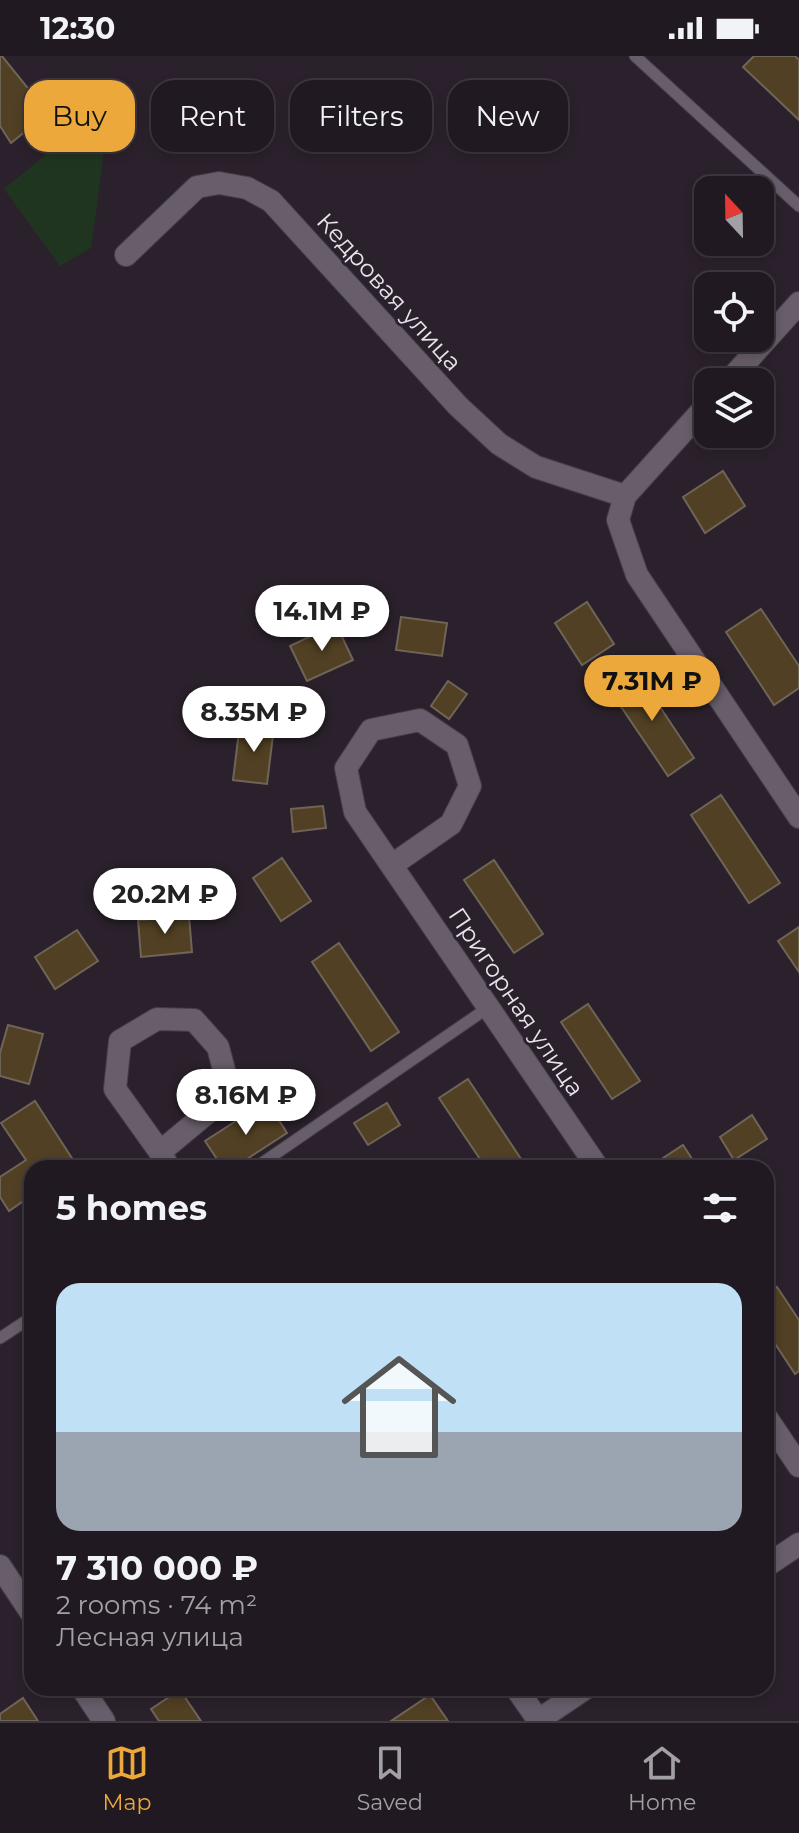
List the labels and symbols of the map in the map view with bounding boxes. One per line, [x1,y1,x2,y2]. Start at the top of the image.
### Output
north arrow [694,176,774,256]
street label: Кедровая улица [311,207,468,377]
pin: 14.1M ₽ [248,585,396,653]
pin: 7.31M ₽ [578,655,726,723]
pin: 8.35M ₽ [180,686,328,754]
pin: 20.2M ₽ [91,868,239,936]
street label: Пригорная улица [443,902,590,1102]
pin: 8.16M ₽ [172,1069,320,1137]

